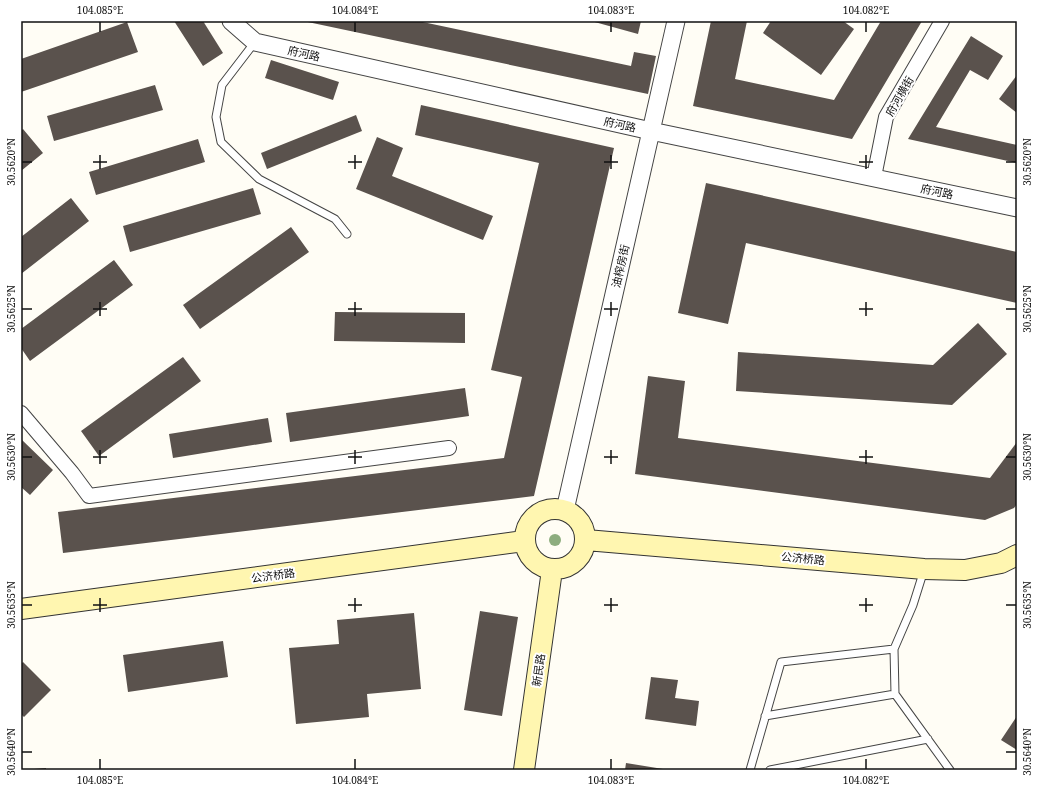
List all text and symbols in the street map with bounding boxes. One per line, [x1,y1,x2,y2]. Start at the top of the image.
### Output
text: 104.085°E [77,3,123,17]
text: 104.084°E [332,3,378,17]
text: 104.083°E [588,3,634,17]
text: 104.082°E [843,3,889,17]
street label: 府河路 [286,42,322,64]
street label: 府河横街 [882,73,916,119]
street label: 府河路 [602,113,638,135]
text: 30.5620°N [4,138,18,186]
text: 30.5620°N [1020,138,1034,186]
street label: 府河路 [919,180,955,202]
street label: 油榨房街 [608,243,632,289]
text: 30.5625°N [4,285,18,333]
text: 30.5625°N [1020,285,1034,333]
text: 30.5630°N [4,433,18,481]
text: 30.5630°N [1020,433,1034,481]
street label: 公济桥路 [780,549,826,567]
street label: 公济桥路 [250,565,296,585]
text: 30.5635°N [4,581,18,629]
text: 30.5635°N [1020,581,1034,629]
street label: 新民路 [528,653,548,687]
text: 30.5640°N [4,728,18,776]
text: 30.5640°N [1020,728,1034,776]
text: 104.085°E [77,773,123,787]
text: 104.084°E [332,773,378,787]
text: 104.083°E [588,773,634,787]
text: 104.082°E [843,773,889,787]

